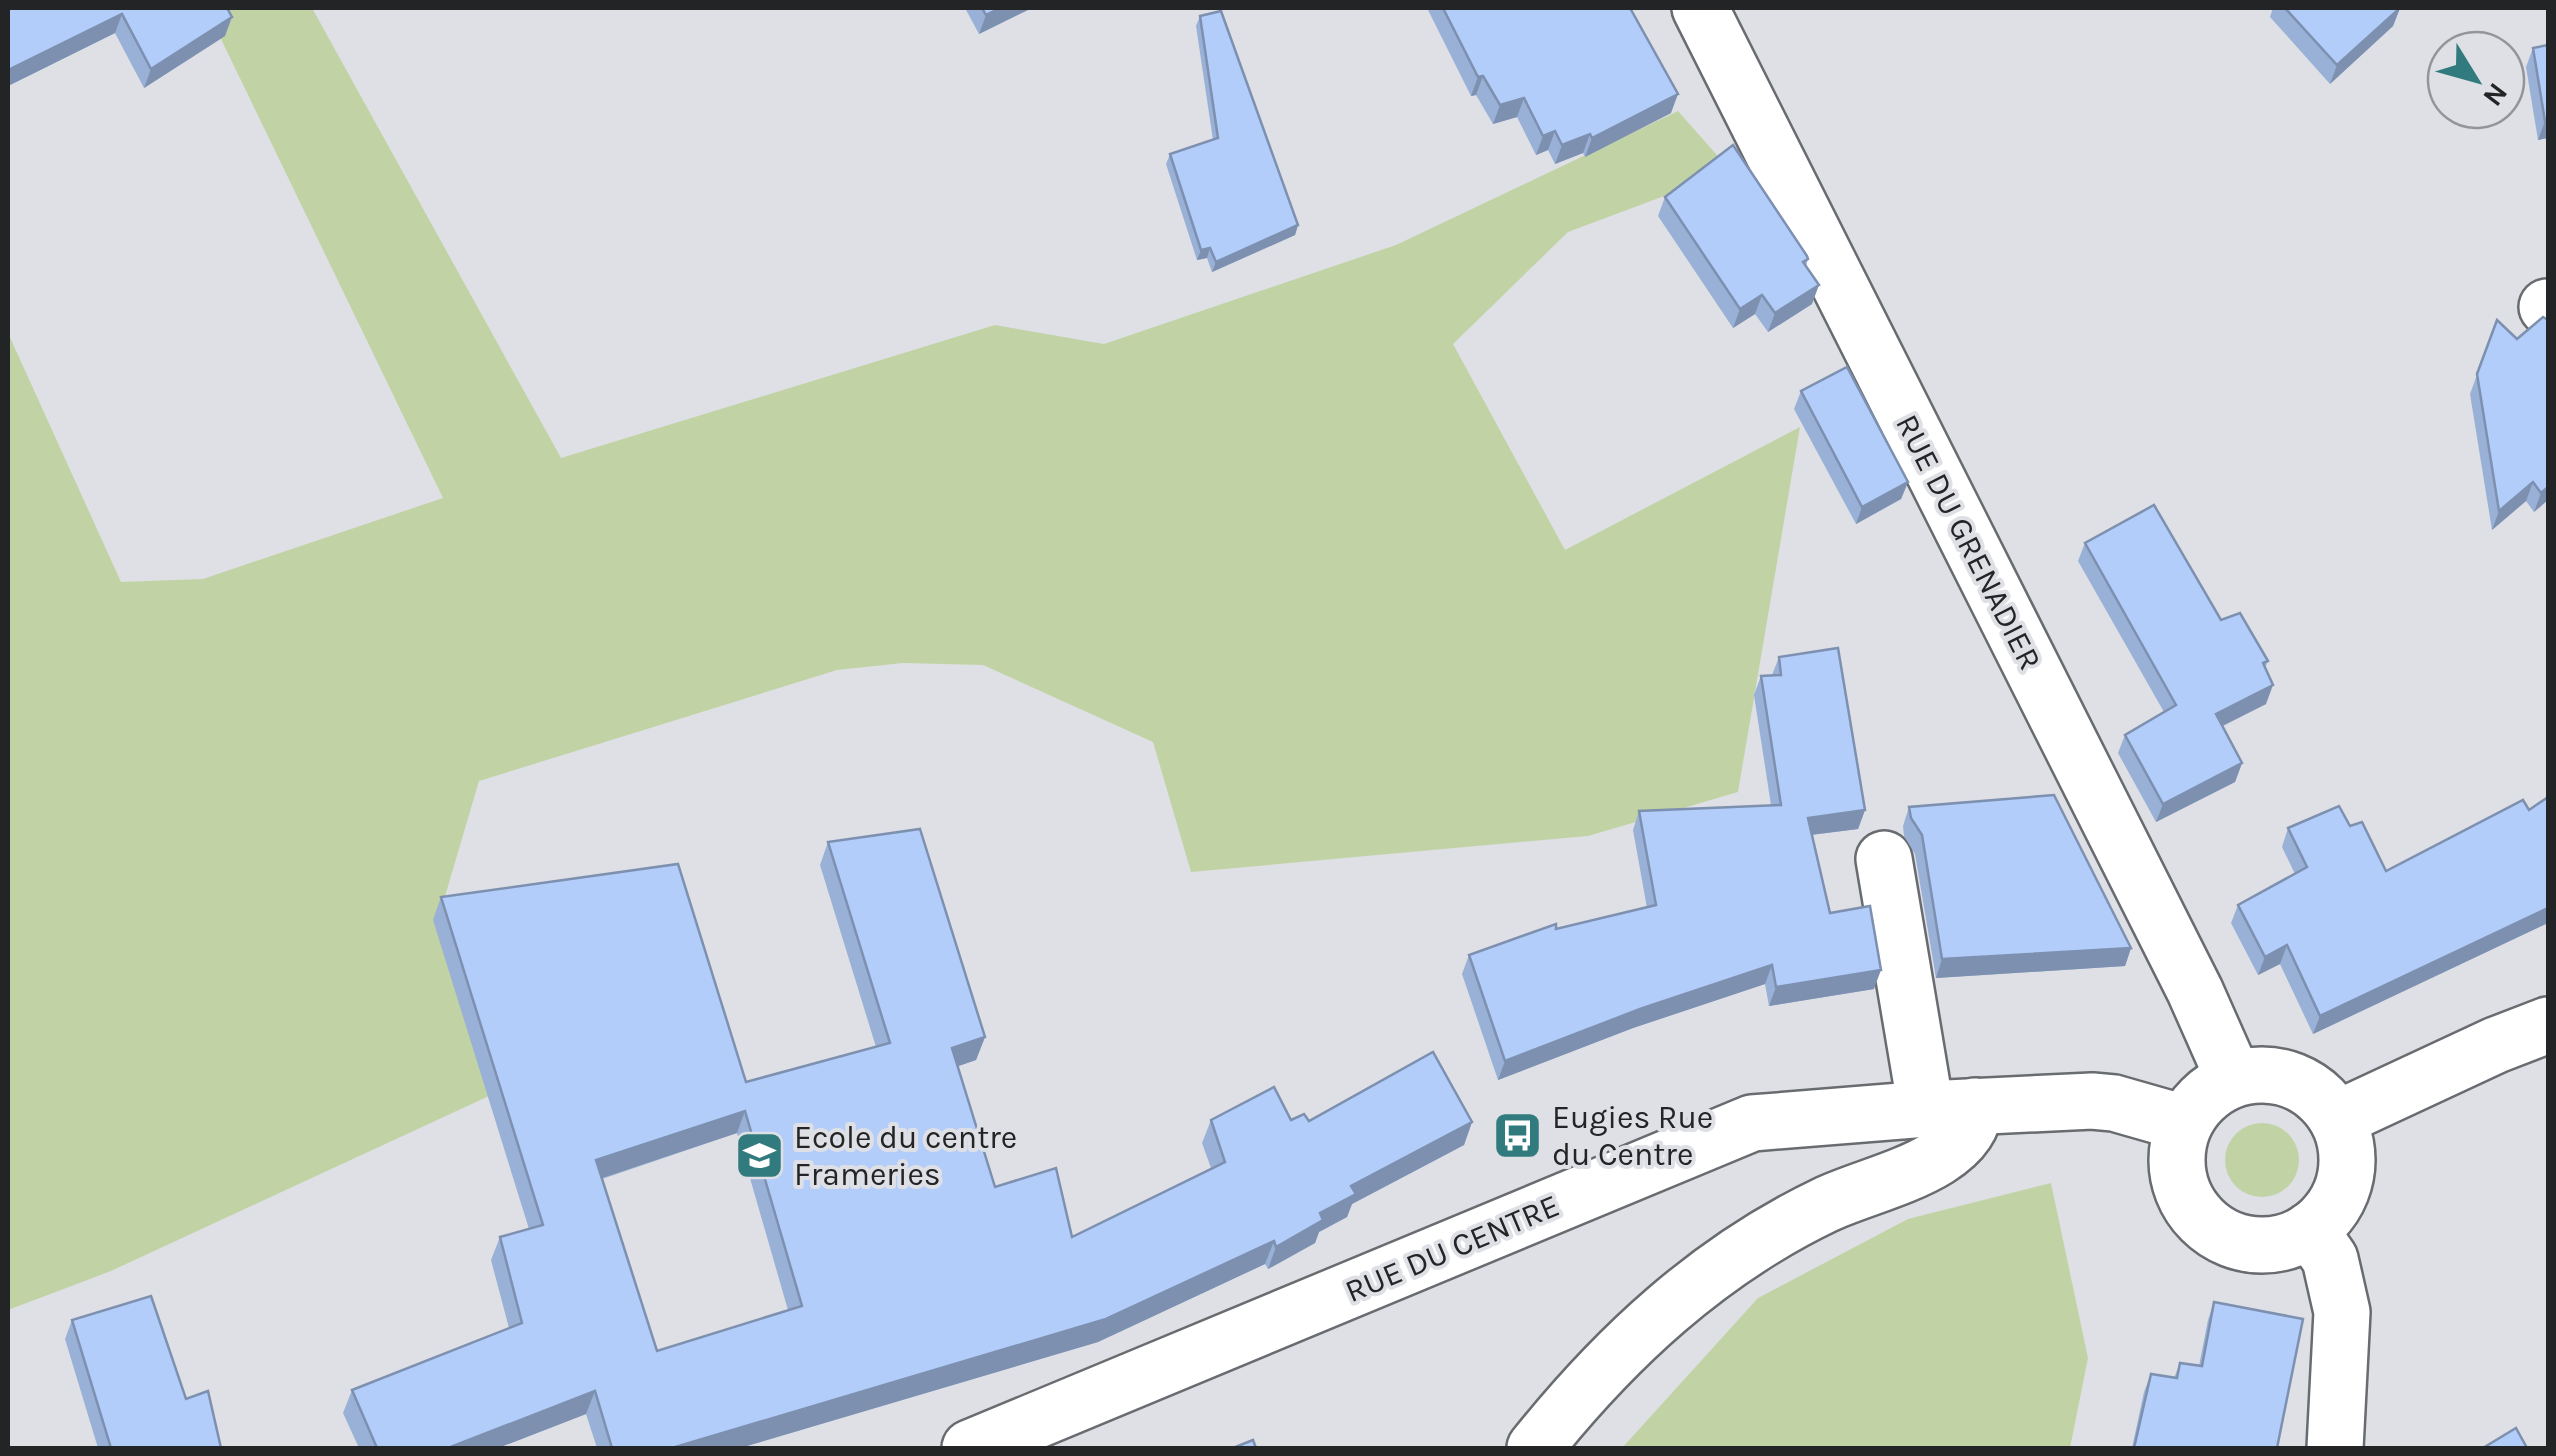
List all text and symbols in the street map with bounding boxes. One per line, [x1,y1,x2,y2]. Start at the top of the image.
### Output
north arrow [2426,30,2526,130]
text: N [2476,77,2515,113]
street label: RUE DU GRENADIER [1888,408,2049,676]
place label: Eugies Rue du Centre [1552,1099,1713,1173]
bus stop icon: Eugies Rue du Centre [1491,1109,1543,1161]
place label: Ecole du centre Frameries [794,1119,1017,1193]
school or university icon: Ecole du centre Frameries [733,1129,785,1181]
street label: RUE DU CENTRE [1340,1187,1565,1310]

